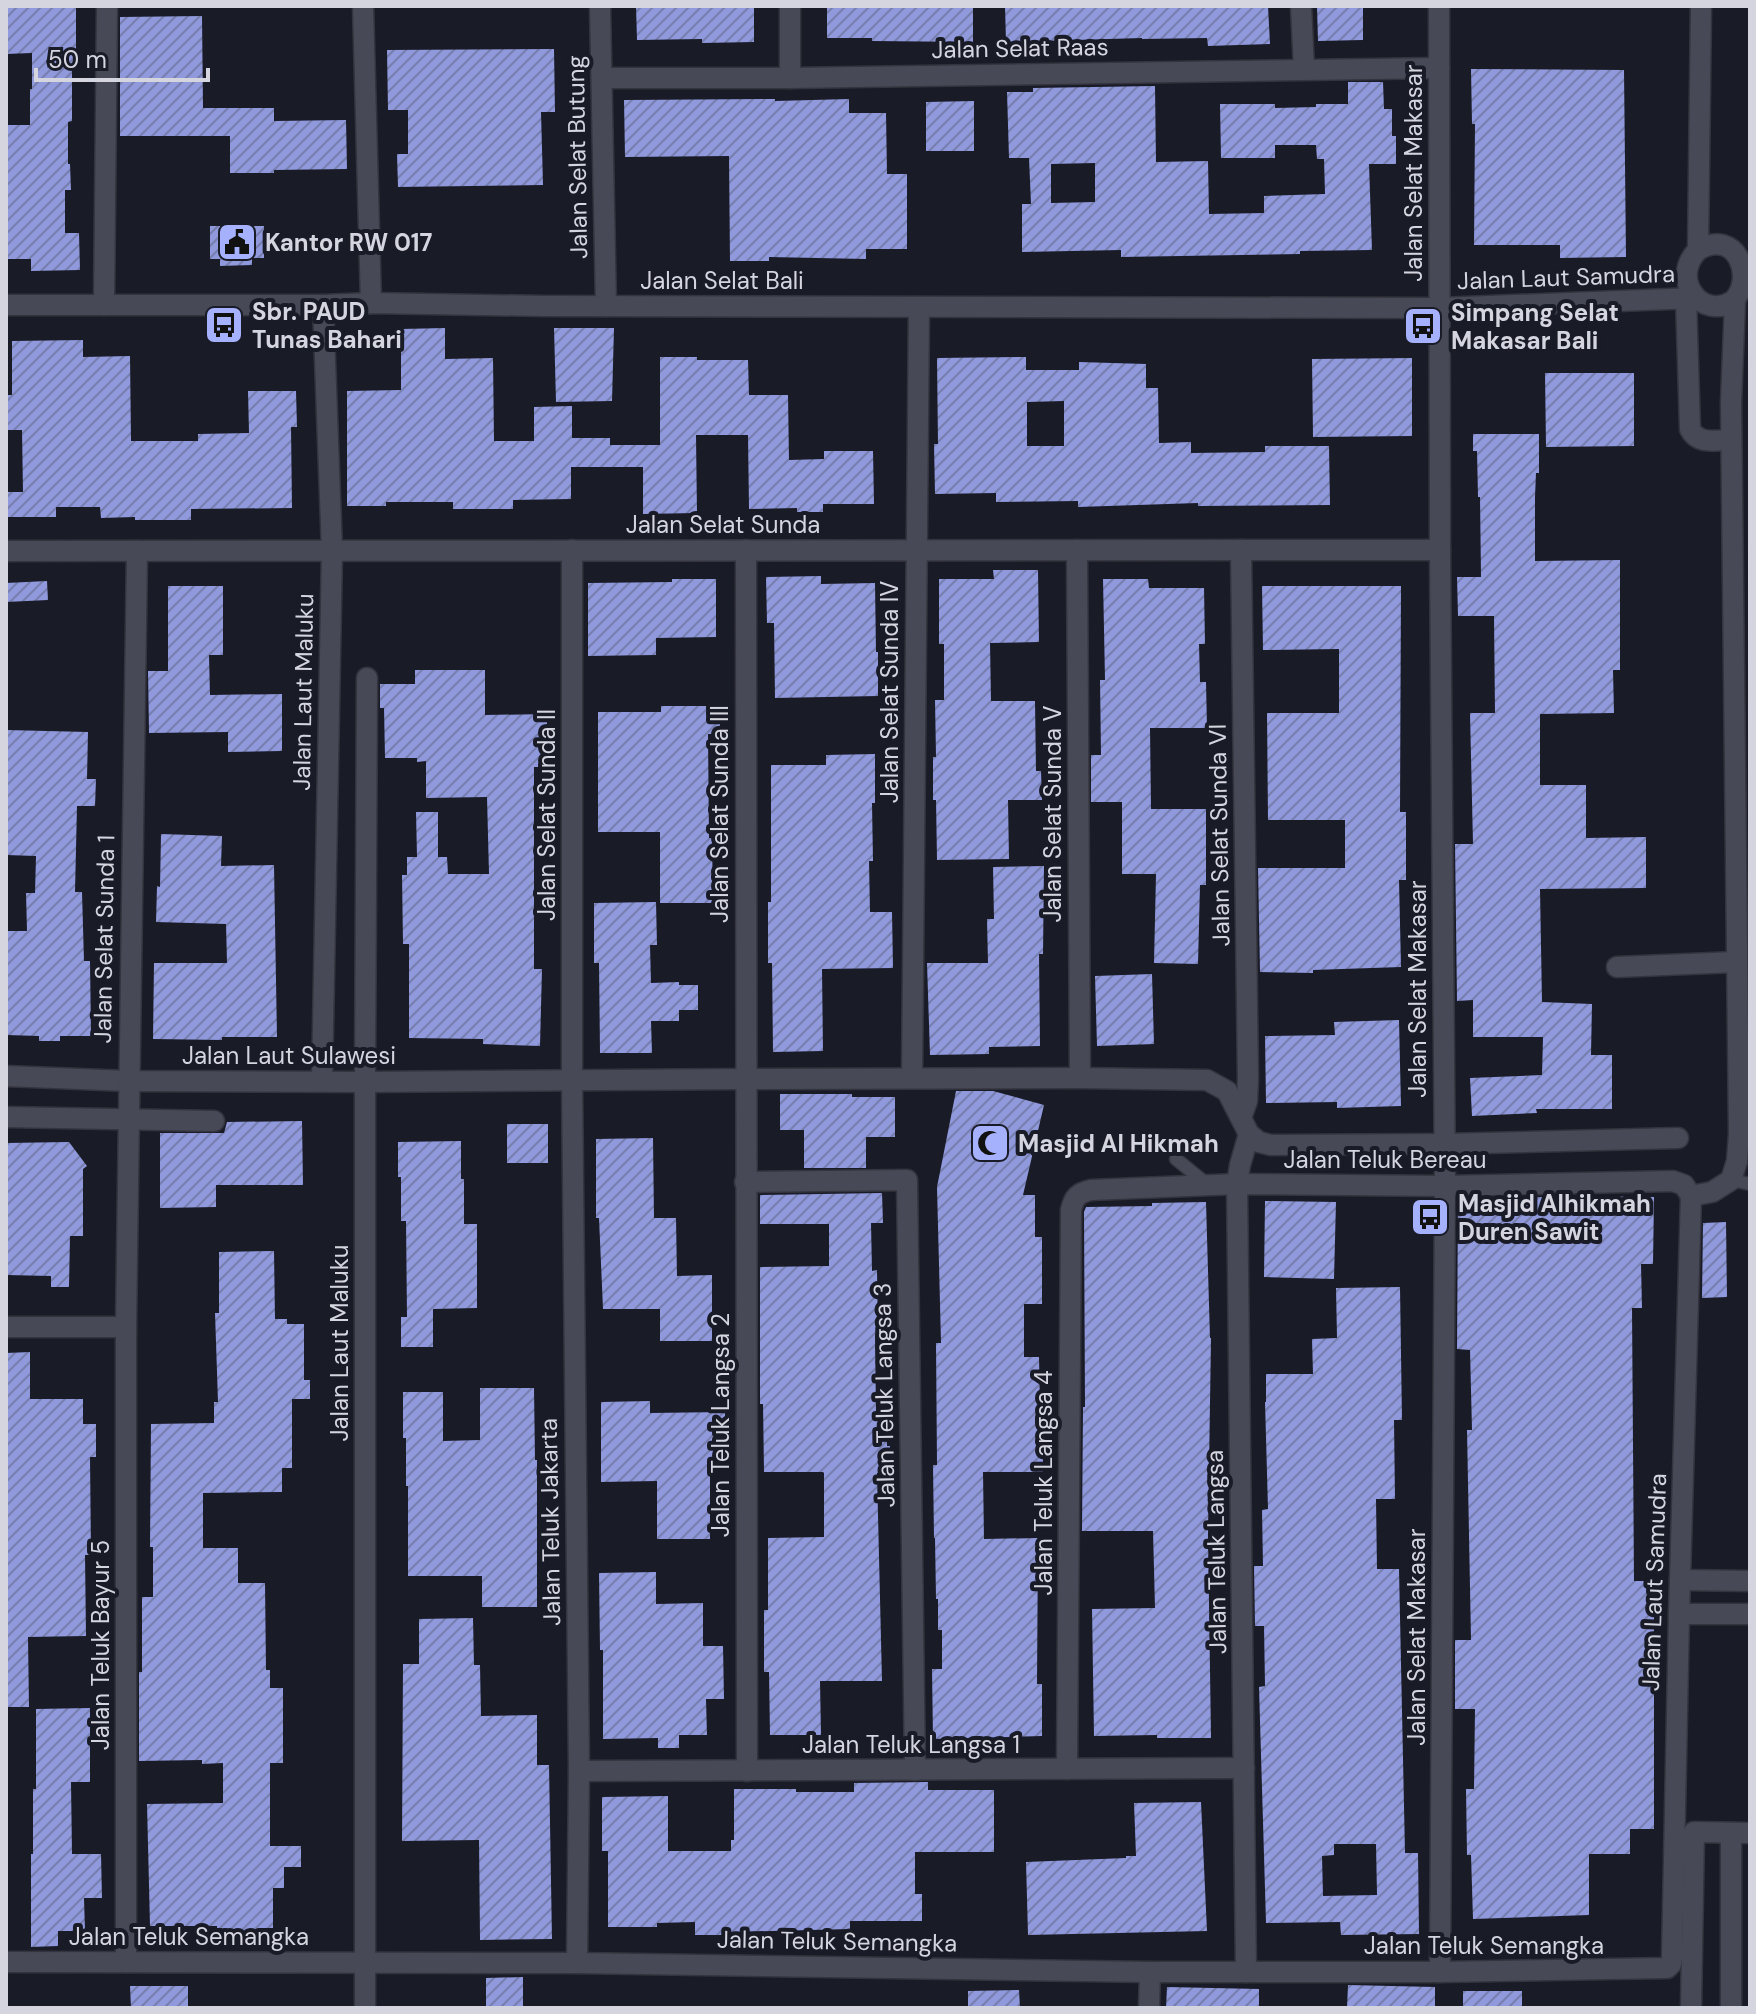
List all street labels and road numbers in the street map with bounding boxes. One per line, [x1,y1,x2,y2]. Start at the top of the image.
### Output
street label: Jalan Selat Raas [931,31,1109,65]
street label: Jalan Selat Butung [560,55,594,259]
street label: Jalan Selat Makasar [1398,64,1429,282]
street label: Jalan Laut Samudra [1457,258,1675,296]
street label: Jalan Selat Bali [640,265,804,296]
street label: Jalan Selat Sunda [626,509,820,540]
street label: Jalan Selat Sunda IV [874,581,905,803]
street label: Jalan Laut Maluku [286,593,320,791]
street label: Jalan Selat Sunda III [704,705,735,923]
street label: Jalan Selat Sunda V [1037,705,1068,923]
street label: Jalan Selat Sunda II [531,709,562,921]
street label: Jalan Selat Sunda VI [1202,723,1236,947]
street label: Jalan Selat Sunda 1 [87,834,121,1044]
street label: Jalan Selat Makasar [1402,880,1433,1098]
street label: Jalan Laut Sulawesi [182,1040,396,1071]
street label: Jalan Teluk Bereau [1283,1144,1487,1175]
street label: Jalan Laut Maluku [324,1244,355,1442]
street label: Jalan Teluk Langsa 3 [867,1282,901,1508]
street label: Jalan Teluk Langsa 2 [705,1313,736,1537]
street label: Jalan Teluk Langsa 4 [1028,1370,1059,1596]
street label: Jalan Teluk Jakarta [533,1418,567,1626]
street label: Jalan Teluk Langsa [1199,1450,1233,1654]
street label: Jalan Laut Samudra [1635,1473,1673,1691]
street label: Jalan Selat Makasar [1401,1528,1432,1746]
street label: Jalan Teluk Bayur 5 [85,1540,116,1750]
street label: Jalan Teluk Langsa 1 [802,1729,1020,1760]
street label: Jalan Teluk Semangka [69,1921,309,1952]
street label: Jalan Teluk Semangka [717,1923,957,1959]
street label: Jalan Teluk Semangka [1364,1930,1604,1961]

